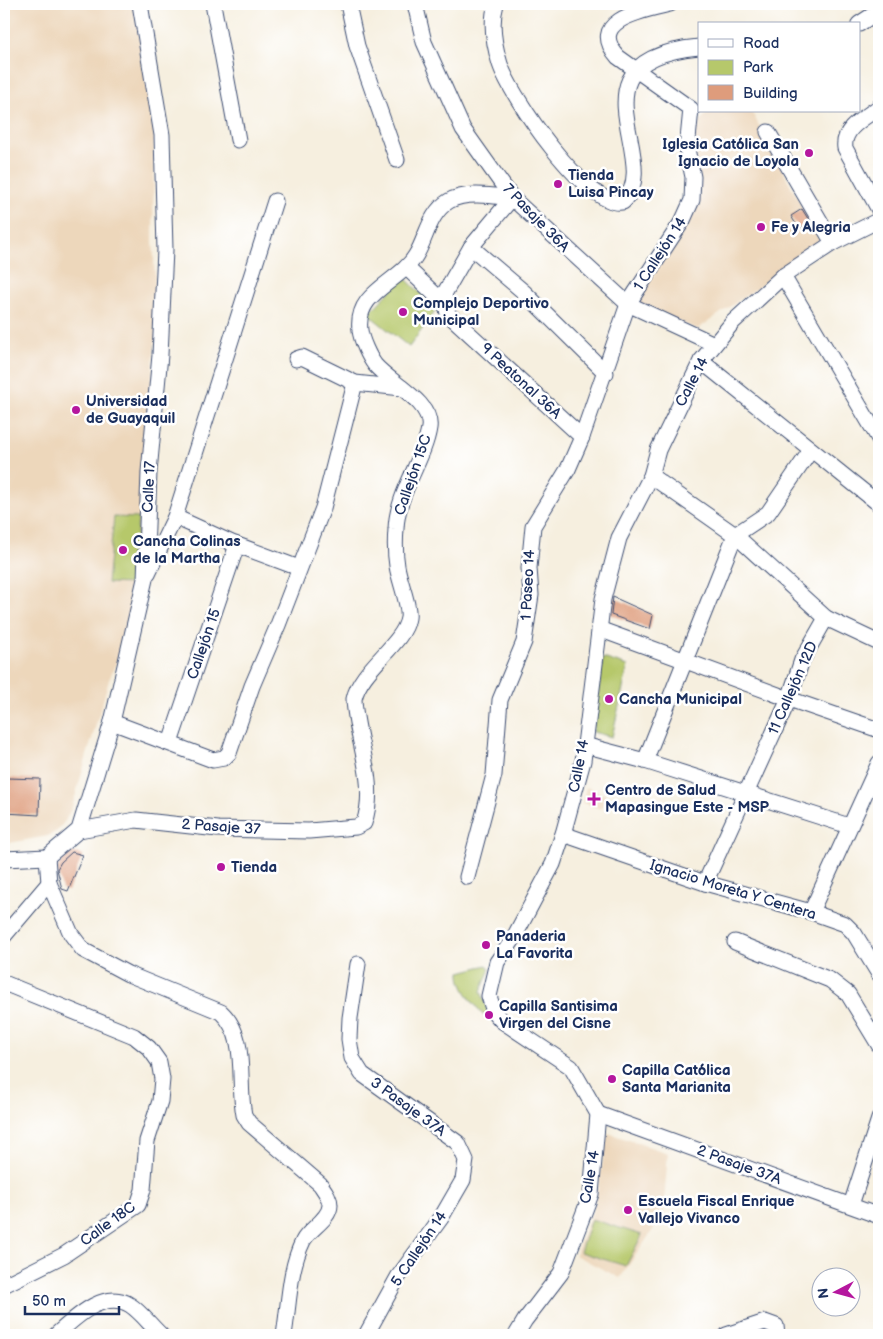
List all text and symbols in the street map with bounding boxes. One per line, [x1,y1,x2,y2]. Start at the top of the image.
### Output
legend [698,22,860,112]
text: Road [743,34,779,53]
text: Park [743,58,774,77]
text: Building [743,84,798,103]
place label: Iglesia Católica San Ignacio de Loyola [662,135,799,171]
marker: Iglesia Católica San Ignacio de Loyola [803,147,815,159]
place label: Tienda Luisa Pincay [568,166,654,202]
marker: Tienda Luisa Pincay [552,178,564,190]
street label: 7 Pasaje 36A [499,180,574,257]
street label: 1 Callejón 14 [629,214,691,294]
place label: Fe y Alegria [771,218,851,237]
marker: Fe y Alegria [755,221,767,233]
place label: Complejo Deportivo Municipal [413,294,550,330]
marker: Complejo Deportivo Municipal [397,306,409,318]
street label: 9 Peatonal 36A [477,339,566,424]
street label: Calle 14 [671,354,713,410]
place label: Universidad de Guayaquil [86,392,175,428]
marker: Universidad de Guayaquil [70,404,82,416]
street label: Callejón 15C [390,432,436,518]
street label: Calle 17 [138,460,160,513]
place label: Cancha Colinas de la Martha [133,532,241,568]
marker: Cancha Colinas de la Martha [117,544,129,556]
street label: 1 Paseo 14 [517,549,539,621]
street label: Callejón 15 [183,606,225,682]
street label: 11 Callejón 12D [764,638,822,738]
place label: Cancha Municipal [619,690,742,709]
marker: Cancha Municipal [603,693,615,705]
street label: Calle 14 [565,738,593,794]
place label: Centro de Salud Mapasingue Este - MSP [605,781,770,817]
marker: Centro de Salud Mapasingue Este - MSP [587,792,601,806]
street label: 2 Pasaje 37 [181,815,262,839]
street label: Ignacio Moreta Y Centera [647,856,819,924]
place label: Tienda [231,858,277,877]
marker: Tienda [215,861,227,873]
place label: Panaderia La Favorita [496,927,573,963]
marker: Panaderia La Favorita [480,939,492,951]
place label: Capilla Santisima Virgen del Cisne [499,997,618,1033]
marker: Capilla Santisima Virgen del Cisne [483,1009,495,1021]
place label: Capilla Católica Santa Marianita [622,1061,731,1097]
street label: 3 Pasaje 37A [366,1073,450,1141]
marker: Capilla Católica Santa Marianita [606,1073,618,1085]
street label: 2 Pasaje 37A [694,1141,785,1189]
street label: Calle 14 [576,1149,604,1205]
place label: Escuela Fiscal Enrique Vallejo Vivanco [638,1192,795,1228]
street label: Calle 18C [77,1197,140,1250]
marker: Escuela Fiscal Enrique Vallejo Vivanco [622,1204,634,1216]
street label: 5 Callejón 14 [387,1208,451,1290]
north arrow [810,1266,860,1316]
scale bar [25,1284,119,1316]
text: N [815,1287,833,1299]
text: 50 m [32,1292,66,1311]

